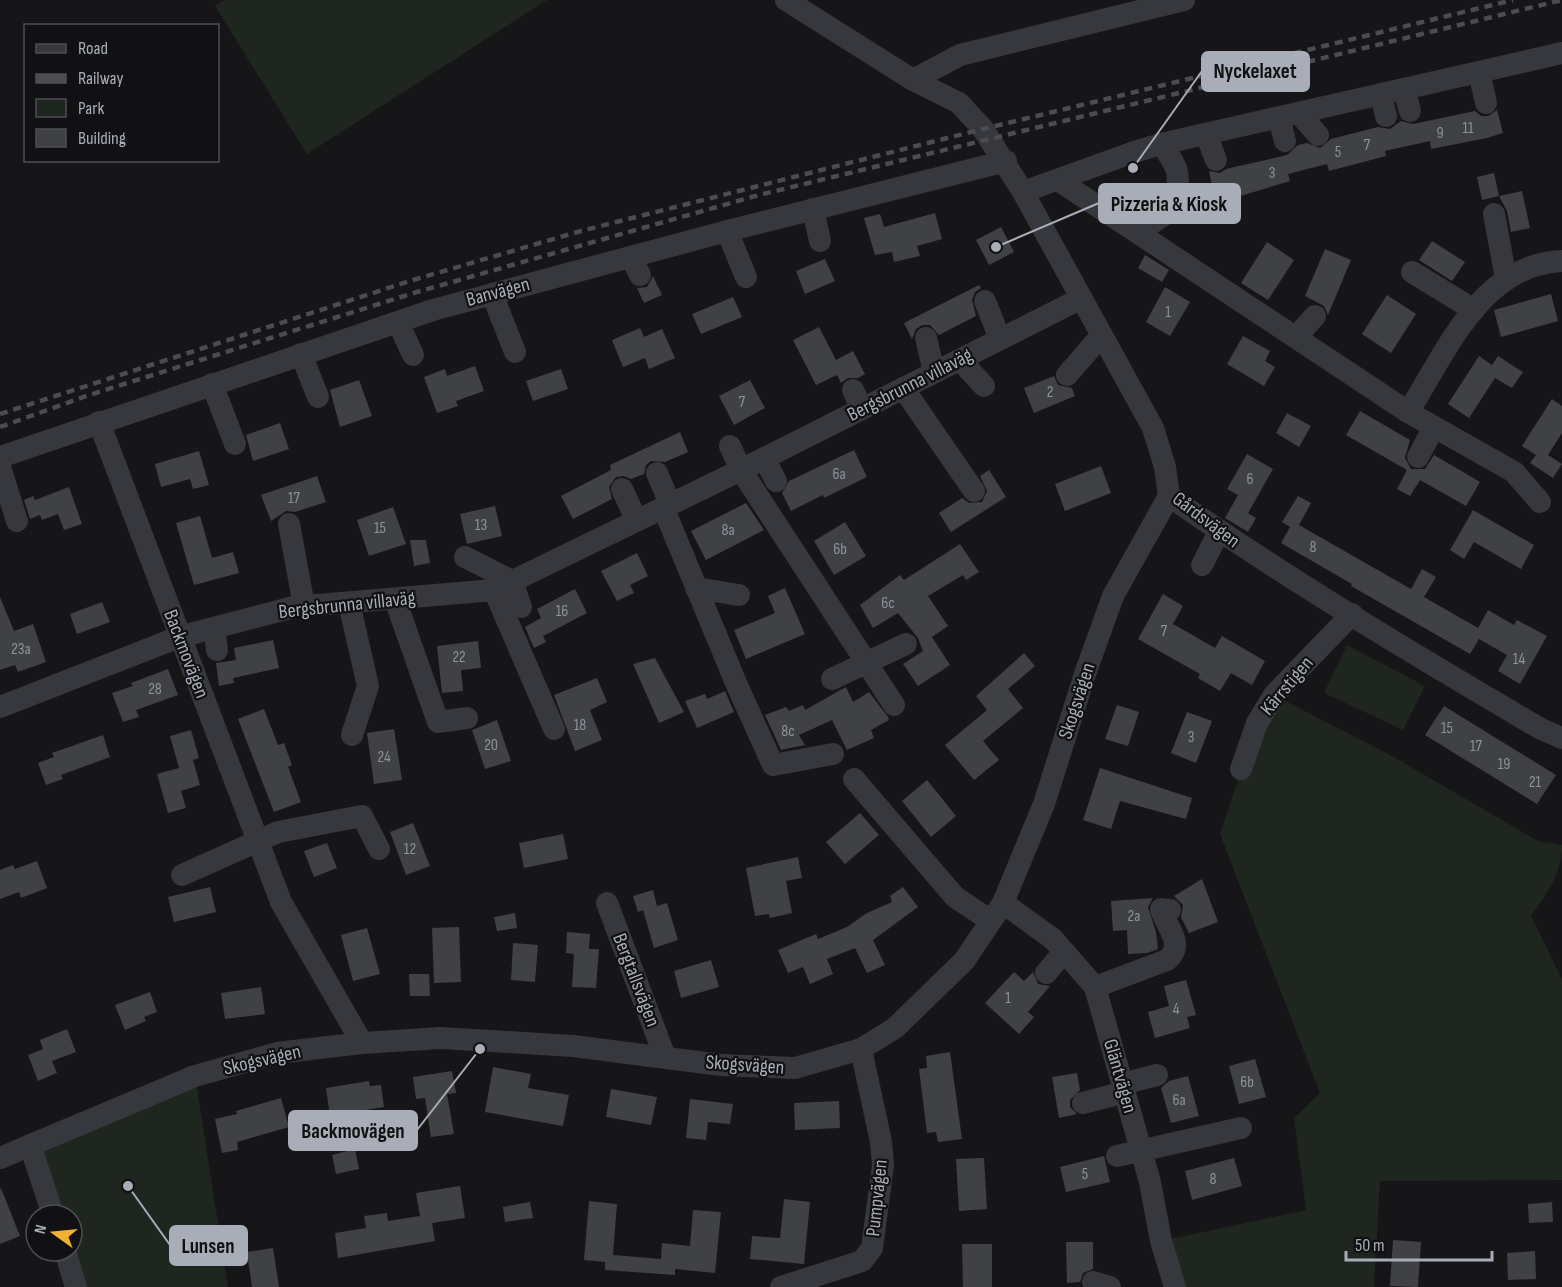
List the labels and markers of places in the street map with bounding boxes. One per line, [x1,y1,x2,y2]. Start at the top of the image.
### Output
callout: Nyckelaxet [1202,52,1309,91]
callout: Pizzeria & Kiosk [1099,184,1240,223]
callout: Backmovägen [289,1111,417,1150]
callout: Lunsen [170,1226,247,1265]

